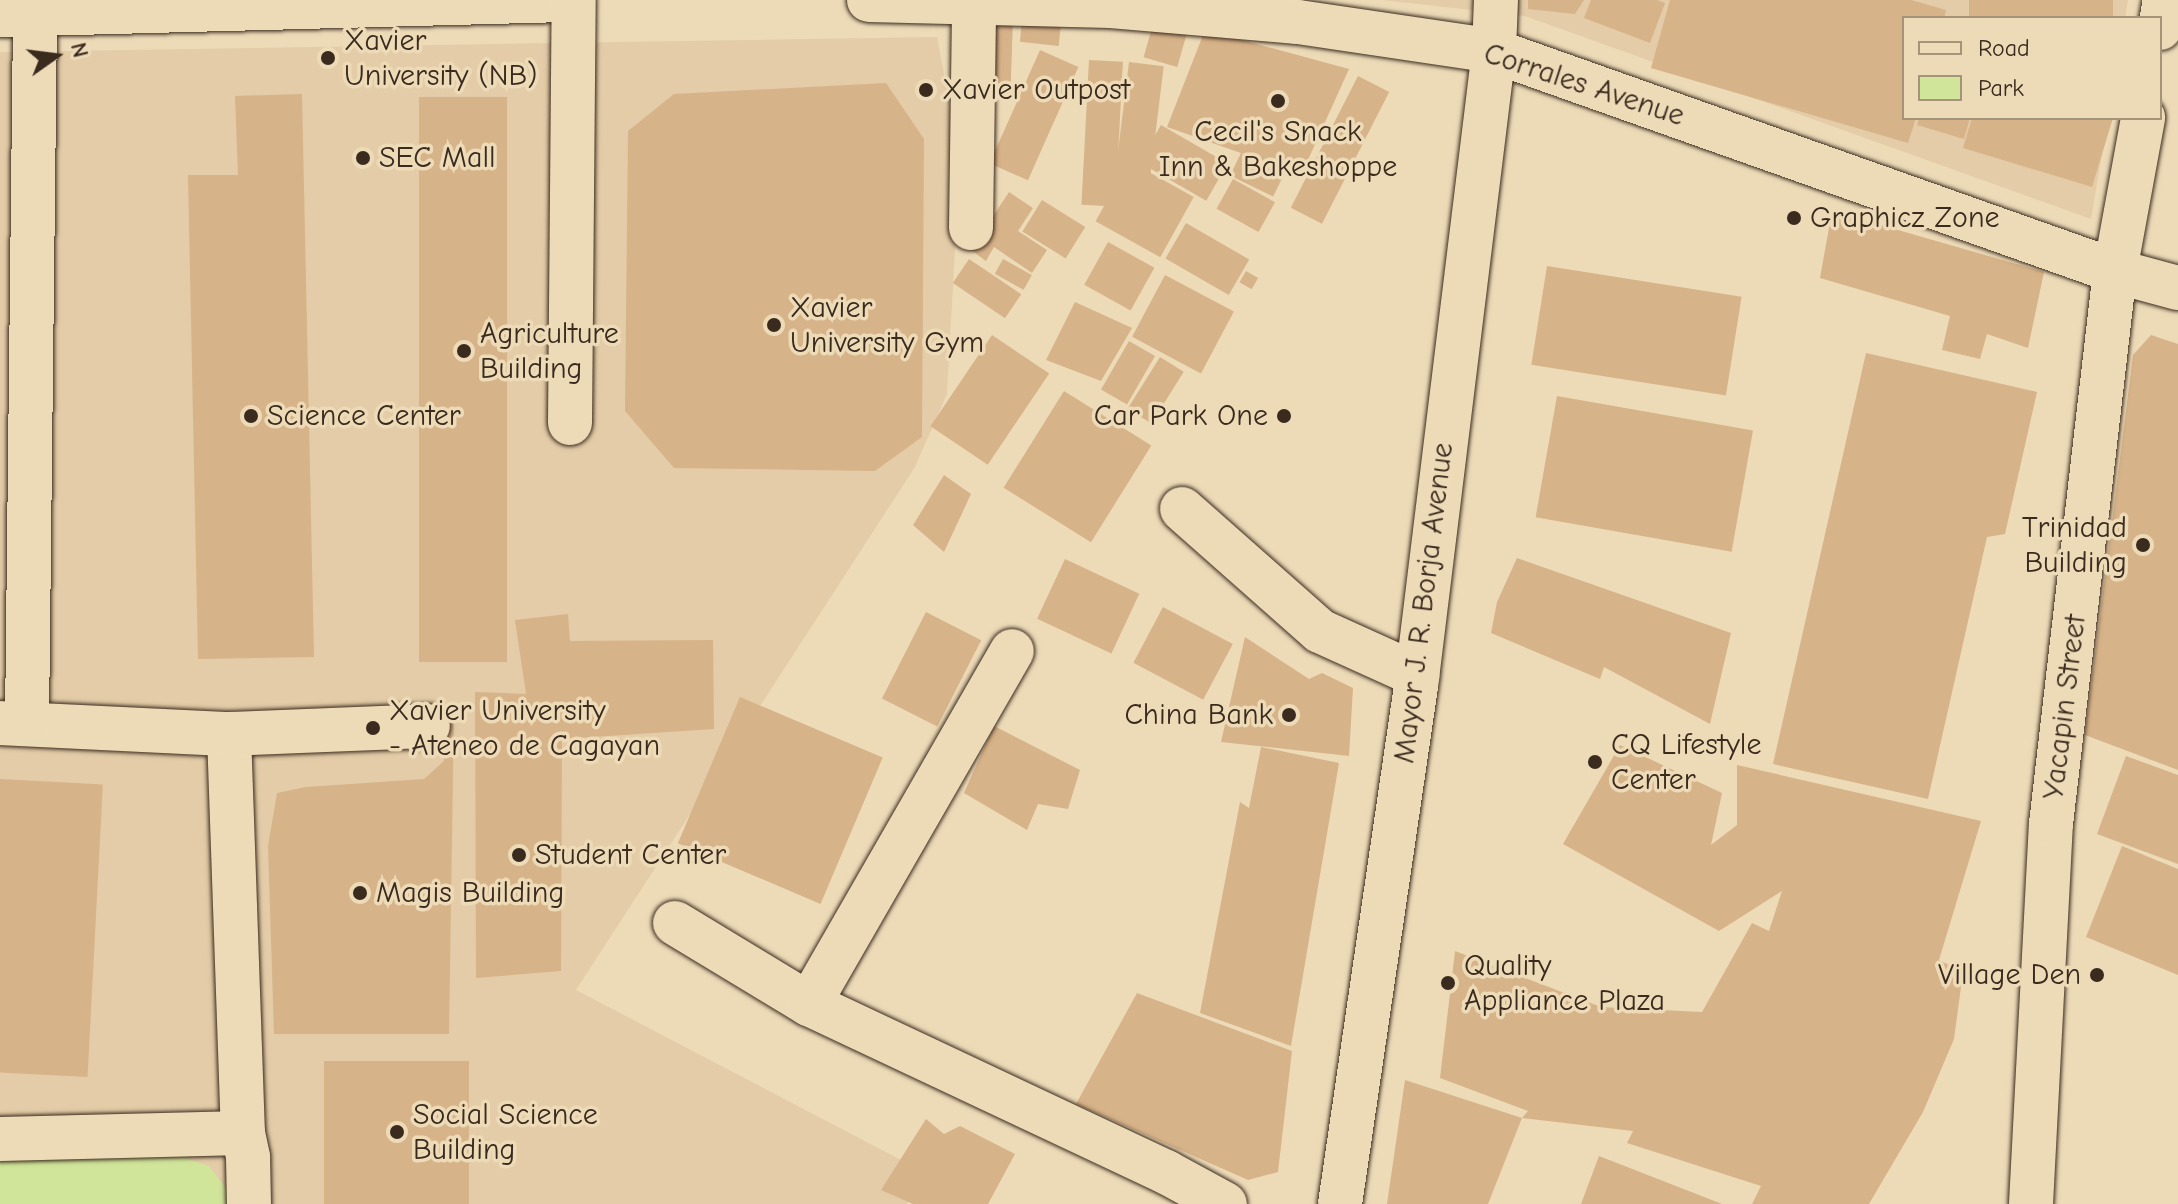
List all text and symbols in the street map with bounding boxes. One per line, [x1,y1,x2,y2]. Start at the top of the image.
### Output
north arrow [16,16,96,96]
legend [1902,16,2162,120]
place label: Xavier University (NB) [344,23,537,94]
text: Road [1978,34,2030,62]
street label: Corrales Avenue [1479,36,1689,134]
text: N [65,40,94,60]
marker: Xavier University (NB) [319,49,337,67]
place label: Xavier Outpost [942,72,1130,108]
text: Park [1978,74,2024,102]
marker: Xavier Outpost [917,81,935,99]
marker: Cecil's Snack Inn & Bakeshoppe [1269,92,1287,110]
place label: Cecil's Snack Inn & Bakeshoppe [1159,114,1397,184]
place label: SEC Mall [379,140,496,176]
marker: SEC Mall [354,149,372,167]
place label: Graphicz Zone [1810,200,2000,236]
marker: Graphicz Zone [1785,209,1803,227]
place label: Xavier University Gym [790,290,984,360]
place label: Agriculture Building [480,316,619,386]
marker: Xavier University Gym [765,316,783,334]
marker: Agriculture Building [455,342,473,360]
place label: Science Center [267,398,461,434]
place label: Car Park One [1094,398,1268,434]
marker: Science Center [242,407,260,425]
marker: Car Park One [1275,407,1293,425]
street label: Mayor J. R. Borja Avenue [1386,441,1462,765]
place label: Trinidad Building [2022,510,2127,580]
marker: Trinidad Building [2134,536,2152,554]
street label: Yacapin Street [2036,613,2094,801]
place label: Xavier University - Ateneo de Cagayan [389,693,660,764]
place label: China Bank [1124,697,1273,733]
marker: China Bank [1280,706,1298,724]
marker: Xavier University - Ateneo de Cagayan [364,719,382,737]
place label: CQ Lifestyle Center [1611,727,1761,798]
marker: CQ Lifestyle Center [1586,753,1604,771]
place label: Student Center [535,837,726,873]
marker: Student Center [510,846,528,864]
place label: Magis Building [376,875,564,911]
marker: Magis Building [351,884,369,902]
place label: Quality Appliance Plaza [1464,948,1665,1018]
place label: Village Den [1938,957,2081,993]
marker: Village Den [2088,966,2106,984]
marker: Quality Appliance Plaza [1439,974,1457,992]
place label: Social Science Building [413,1097,598,1168]
marker: Social Science Building [388,1123,406,1141]

